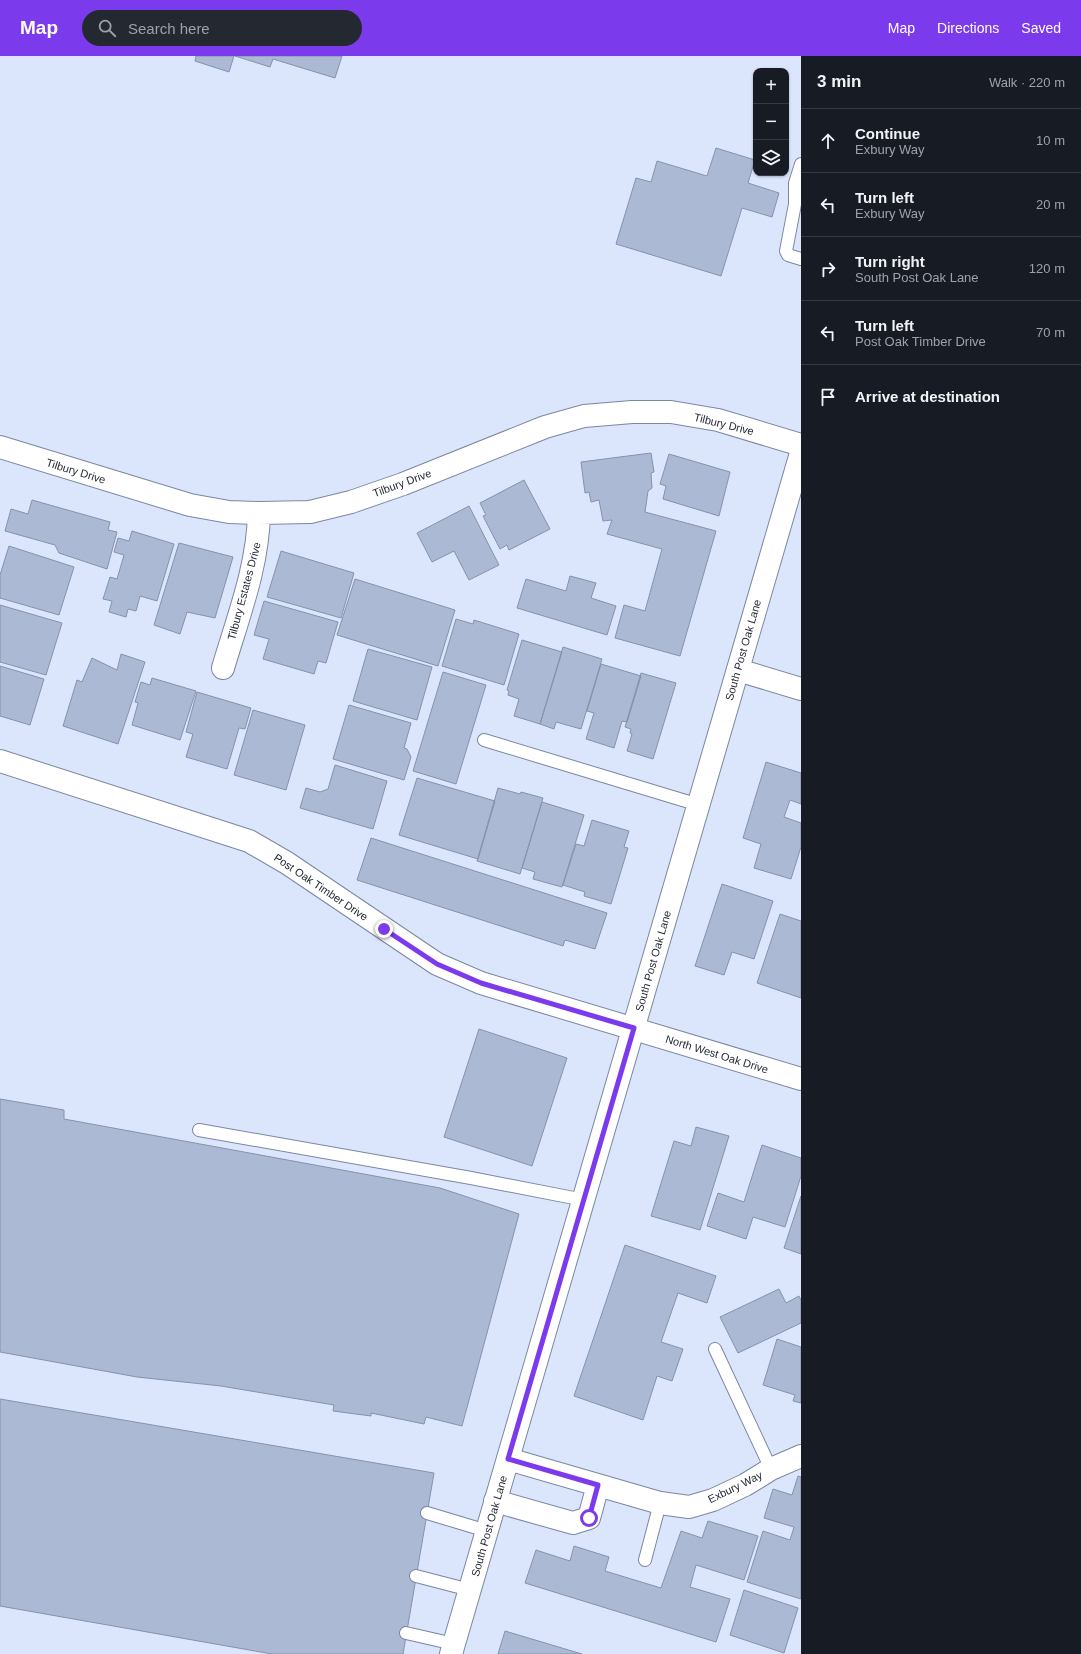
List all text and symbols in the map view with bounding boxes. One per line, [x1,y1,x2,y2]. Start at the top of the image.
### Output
search box [82,10,362,46]
text: Map [20,17,58,38]
icon: search [96,17,118,39]
text: Search here [128,20,210,37]
text: Map [888,20,915,36]
text: Directions [937,20,999,36]
text: Saved [1021,20,1061,36]
map controls [753,68,789,176]
button: + [753,68,789,104]
text: 3 min [817,72,861,91]
text: Walk · 220 m [989,75,1065,90]
button: − [753,104,789,140]
text: Continue [855,125,920,142]
icon: ahead [817,130,839,152]
text: 10 m [1036,133,1065,148]
button: layers [753,140,789,176]
text: Exbury Way [855,142,925,157]
text: Turn left [855,189,914,206]
icon: left [817,194,839,216]
text: 20 m [1036,197,1065,212]
text: Exbury Way [855,206,925,221]
text: Turn right [855,253,925,270]
icon: right [817,258,839,280]
text: 120 m [1029,261,1065,276]
text: South Post Oak Lane [855,270,979,285]
text: Turn left [855,317,914,334]
icon: left [817,322,839,344]
text: 70 m [1036,325,1065,340]
text: Post Oak Timber Drive [855,334,986,349]
icon: arrive [817,386,839,408]
text: Arrive at destination [855,388,1000,405]
street label: Tilbury Drive [693,411,755,437]
street label: Tilbury Drive [45,456,107,486]
street label: Tilbury Drive [371,467,433,499]
street label: Tilbury Estates Drive [225,541,263,641]
street label: South Post Oak Lane [723,598,763,702]
street label: Post Oak Timber Drive [272,851,370,923]
street label: South Post Oak Lane [633,909,673,1013]
route end [375,920,393,938]
street label: North West Oak Drive [664,1033,770,1075]
street label: Exbury Way [706,1468,765,1505]
street label: South Post Oak Lane [469,1474,509,1578]
route start [580,1509,598,1527]

